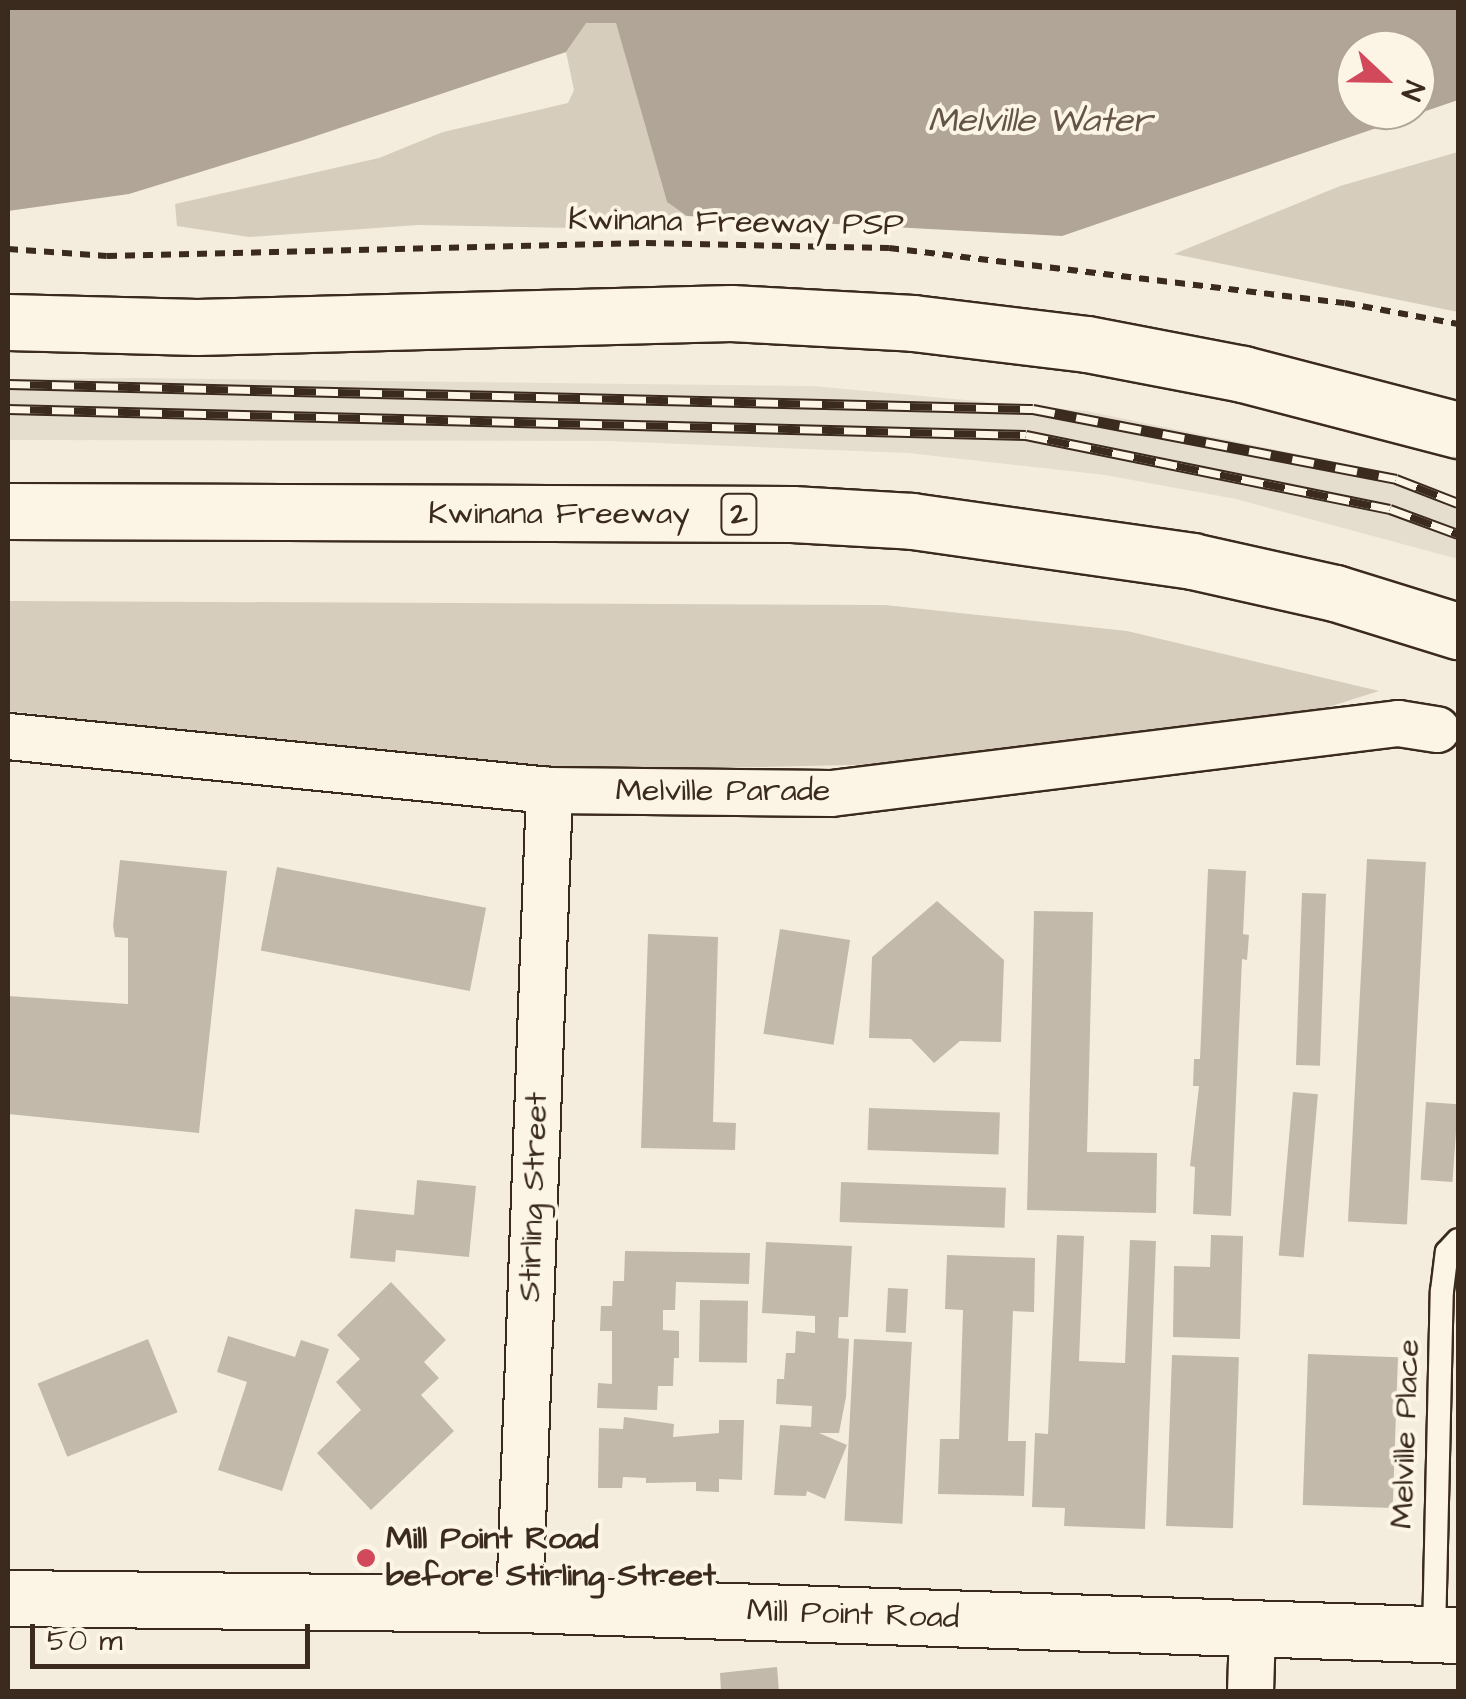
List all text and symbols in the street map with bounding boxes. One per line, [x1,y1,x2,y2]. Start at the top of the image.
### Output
north arrow [1336,30,1436,130]
text: N [1391,75,1434,106]
water label: Melville Water [928,100,1152,142]
street label: Kwinana Freeway PSP [568,201,904,245]
road number: 2 [719,489,759,539]
street label: Kwinana Freeway [428,495,690,533]
street label: Melville Parade [616,772,830,810]
street label: Stirling Street [511,1091,557,1303]
street label: Melville Place [1384,1339,1428,1529]
place label: Mill Point Road before Stirling Street [386,1521,716,1596]
marker: Mill Point Road before Stirling Street [355,1547,377,1569]
street label: Mill Point Road [746,1592,960,1638]
scale bar [35,1604,315,1666]
text: 50 m [47,1620,123,1662]

